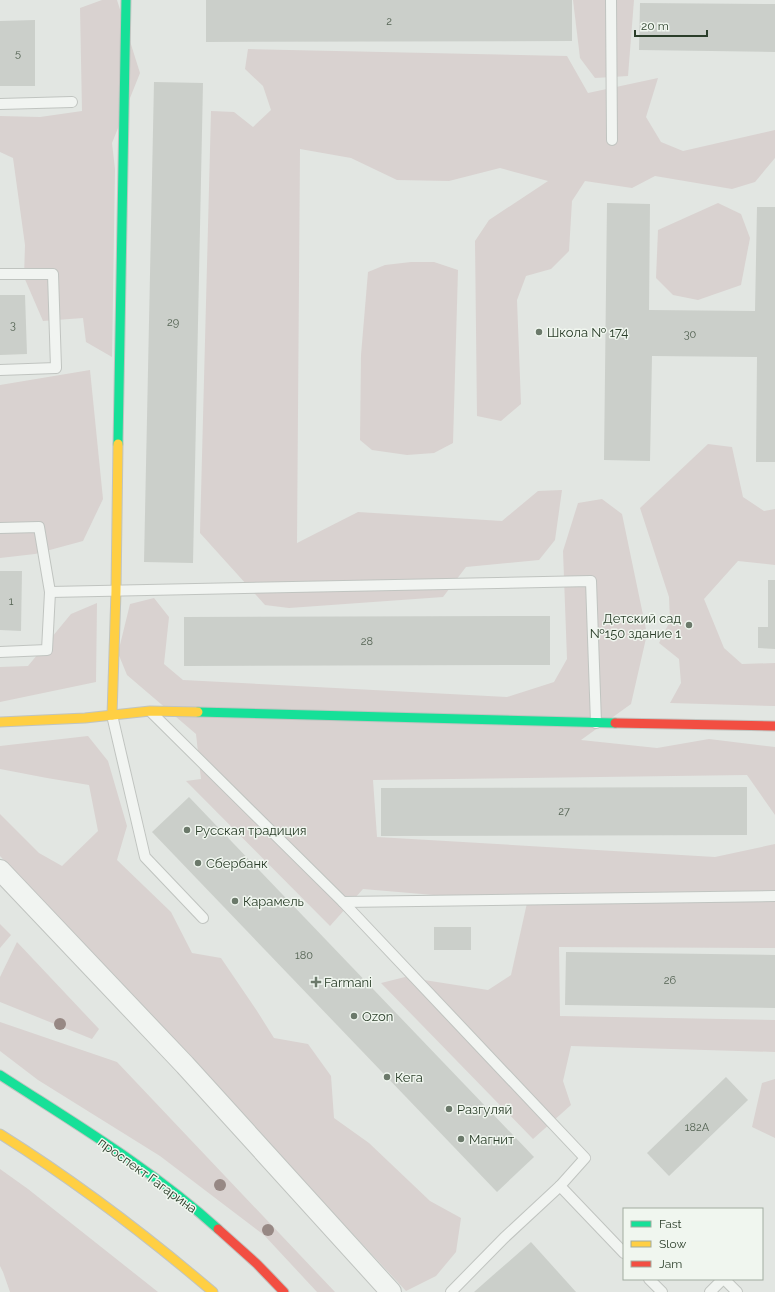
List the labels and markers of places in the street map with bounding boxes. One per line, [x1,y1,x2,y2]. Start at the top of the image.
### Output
place label: Школа № 174 [547,325,628,340]
marker: Школа № 174 [534,327,544,337]
place label: Детский сад №150 здание 1 [590,611,681,641]
marker: Детский сад №150 здание 1 [684,620,694,630]
place label: Русская традиция [195,823,307,838]
marker: Русская традиция [182,825,192,835]
place label: Сбербанк [206,856,268,871]
marker: Сбербанк [193,858,203,868]
place label: Карамель [243,894,304,909]
marker: Карамель [230,896,240,906]
place label: Farmani [324,975,372,990]
marker: Farmani [311,977,321,987]
place label: Ozon [362,1009,393,1024]
marker: Ozon [349,1011,359,1021]
place label: Кега [395,1070,423,1085]
marker: Кега [382,1072,392,1082]
place label: Разгуляй [457,1102,512,1117]
marker: Разгуляй [444,1104,454,1114]
place label: Магнит [469,1132,514,1147]
marker: Магнит [456,1134,466,1144]

